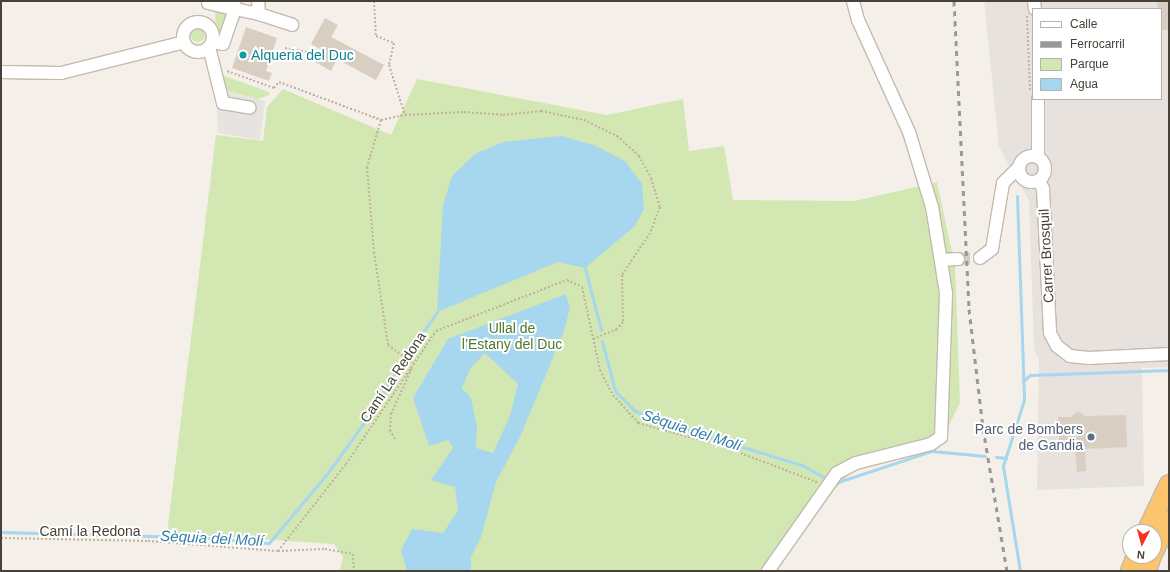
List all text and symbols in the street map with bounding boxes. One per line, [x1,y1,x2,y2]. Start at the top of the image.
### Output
legend [1032,8,1162,100]
text: Calle [1070,17,1097,31]
text: Ferrocarril [1070,37,1125,51]
place label: Alqueria del Duc [251,47,354,63]
marker: Alqueria del Duc [238,50,248,60]
text: Parque [1070,57,1109,71]
text: Agua [1070,77,1098,91]
street label: Carrer Brosquil [1035,209,1057,303]
park label: Ullal de l’Estany del Duc [462,320,562,352]
street label: Camí La Redona [356,328,430,426]
water label: Sèquia del Molí [640,405,744,455]
place label: Parc de Bombers de Gandia [975,421,1083,454]
marker: Parc de Bombers de Gandia [1086,432,1096,442]
street label: Camí la Redona [39,523,141,539]
north arrow [1122,524,1162,564]
water label: Sèquia del Molí [160,526,264,550]
text: N [1136,549,1145,561]

